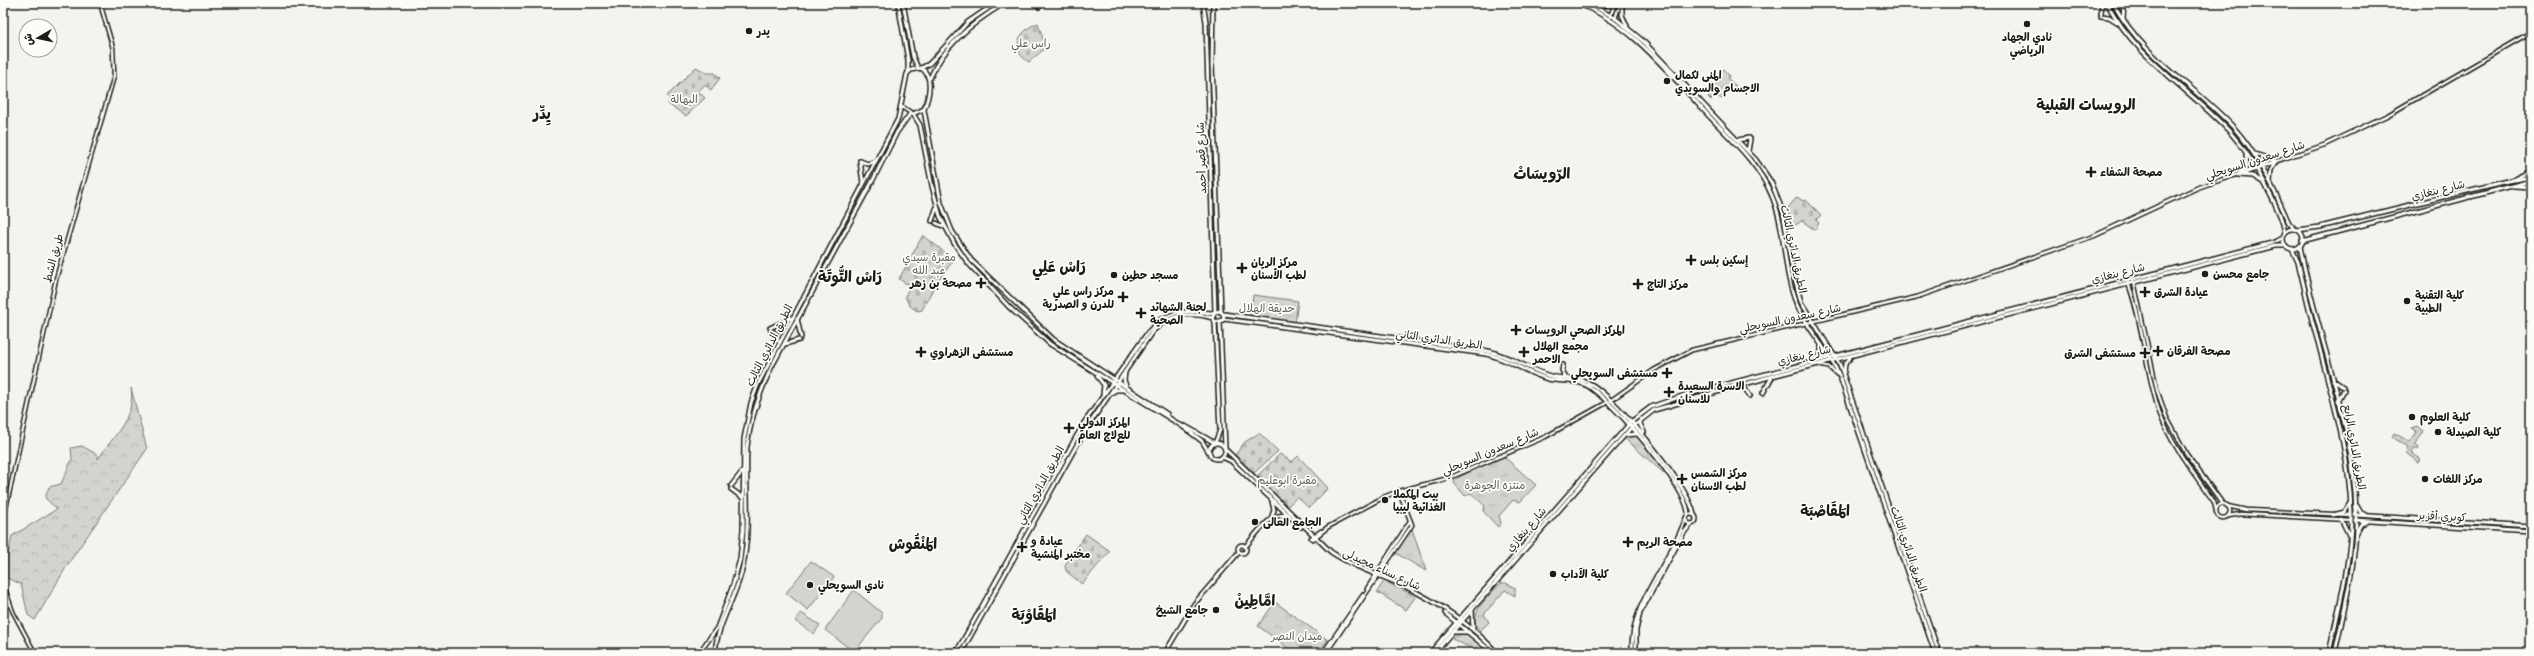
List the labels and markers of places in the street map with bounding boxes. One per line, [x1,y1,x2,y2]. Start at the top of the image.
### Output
marker: نادي الجهاد الرياضي [2022,19,2032,29]
place label: يدر [756,25,770,38]
marker: يدر [744,26,754,36]
place label: نادي الجهاد الرياضي [2002,31,2052,60]
place label: المنى لكمال الاجسام والسويدي [1675,69,1759,97]
marker: المنى لكمال الاجسام والسويدي [1662,76,1672,86]
marker: مصحة الشفاء [2085,166,2097,178]
place label: مصحة الشفاء [2100,166,2162,179]
marker: إسكين بلس [1685,254,1697,266]
place label: إسكين بلس [1700,254,1748,268]
place label: مركز الريان لطب الأسنان [1251,256,1306,282]
marker: مركز الريان لطب الأسنان [1236,262,1248,274]
place label: جامع محسن [2213,268,2269,282]
place label: مسجد حطين [1122,269,1178,282]
marker: جامع محسن [2200,269,2210,279]
marker: مسجد حطين [1109,270,1119,280]
place label: مصحة بن زهر [909,277,972,290]
marker: مصحة بن زهر [975,277,987,289]
marker: مركز التاج [1632,278,1644,290]
place label: مركز التاج [1647,278,1688,291]
place label: مركز راس علي للدرن و الصدرية [1043,285,1114,311]
marker: عيادة الشرق [2139,286,2151,298]
place label: عيادة الشرق [2154,286,2208,299]
place label: كلية التقنية الطبية [2415,289,2464,315]
marker: مركز راس علي للدرن و الصدرية [1117,291,1129,303]
marker: كلية التقنية الطبية [2402,296,2412,306]
place label: لجنة الشهائد الصحية [1150,301,1206,327]
marker: لجنة الشهائد الصحية [1135,307,1147,319]
marker: المركز الصحي الرويسات [1510,324,1522,336]
place label: المركز الصحي الرويسات [1525,324,1625,340]
place label: مجمع الهلال الاحمر [1532,340,1589,366]
marker: مصحة الفرقان [2152,345,2164,357]
place label: مصحة الفرقان [2167,345,2231,358]
marker: مستشفى الزهراوي [915,346,927,358]
place label: مستشفى الزهراوي [930,346,1014,361]
marker: مجمع الهلال الاحمر [1518,346,1530,358]
place label: مستشفى الشرق [2064,347,2136,361]
marker: مستشفى الشرق [2139,347,2151,359]
place label: مستشفى السويحلي [1571,367,1658,383]
marker: مستشفى السويحلي [1661,367,1673,379]
place label: الاسرة السعيدة للاسنان [1678,380,1745,406]
marker: الاسرة السعيدة للاسنان [1663,386,1675,398]
place label: كلية العلوم [2420,411,2471,426]
marker: كلية العلوم [2407,412,2417,422]
place label: المركز الدولي للعﻻج العام [1078,416,1130,444]
marker: المركز الدولي للعﻻج العام [1063,422,1075,434]
place label: كلية الصيدلة [2446,426,2502,439]
marker: كلية الصيدلة [2433,427,2443,437]
place label: مركز الشمس لطب الاسنان [1691,467,1747,493]
marker: مركز الشمس لطب الاسنان [1676,473,1688,485]
place label: مركز اللغات [2433,473,2483,486]
marker: مركز اللغات [2420,474,2430,484]
place label: بيت المكملا الغذائية ليبيا [1393,488,1446,514]
marker: بيت المكملا الغذائية ليبيا [1380,495,1390,505]
place label: الجامع العالى [1263,516,1321,530]
marker: الجامع العالى [1250,517,1260,527]
place label: عيادة و مختبر المنشية [1030,535,1090,561]
marker: مصحة الريم [1622,536,1634,548]
place label: مصحة الريم [1637,536,1693,551]
marker: عيادة و مختبر المنشية [1016,541,1028,553]
place label: كلية الآداب [1561,567,1609,581]
marker: كلية الآداب [1548,569,1558,579]
place label: نادي السويحلي [818,579,884,595]
marker: نادي السويحلي [805,580,815,590]
place label: جامع الشيخ [1156,604,1208,618]
marker: جامع الشيخ [1211,605,1221,615]

